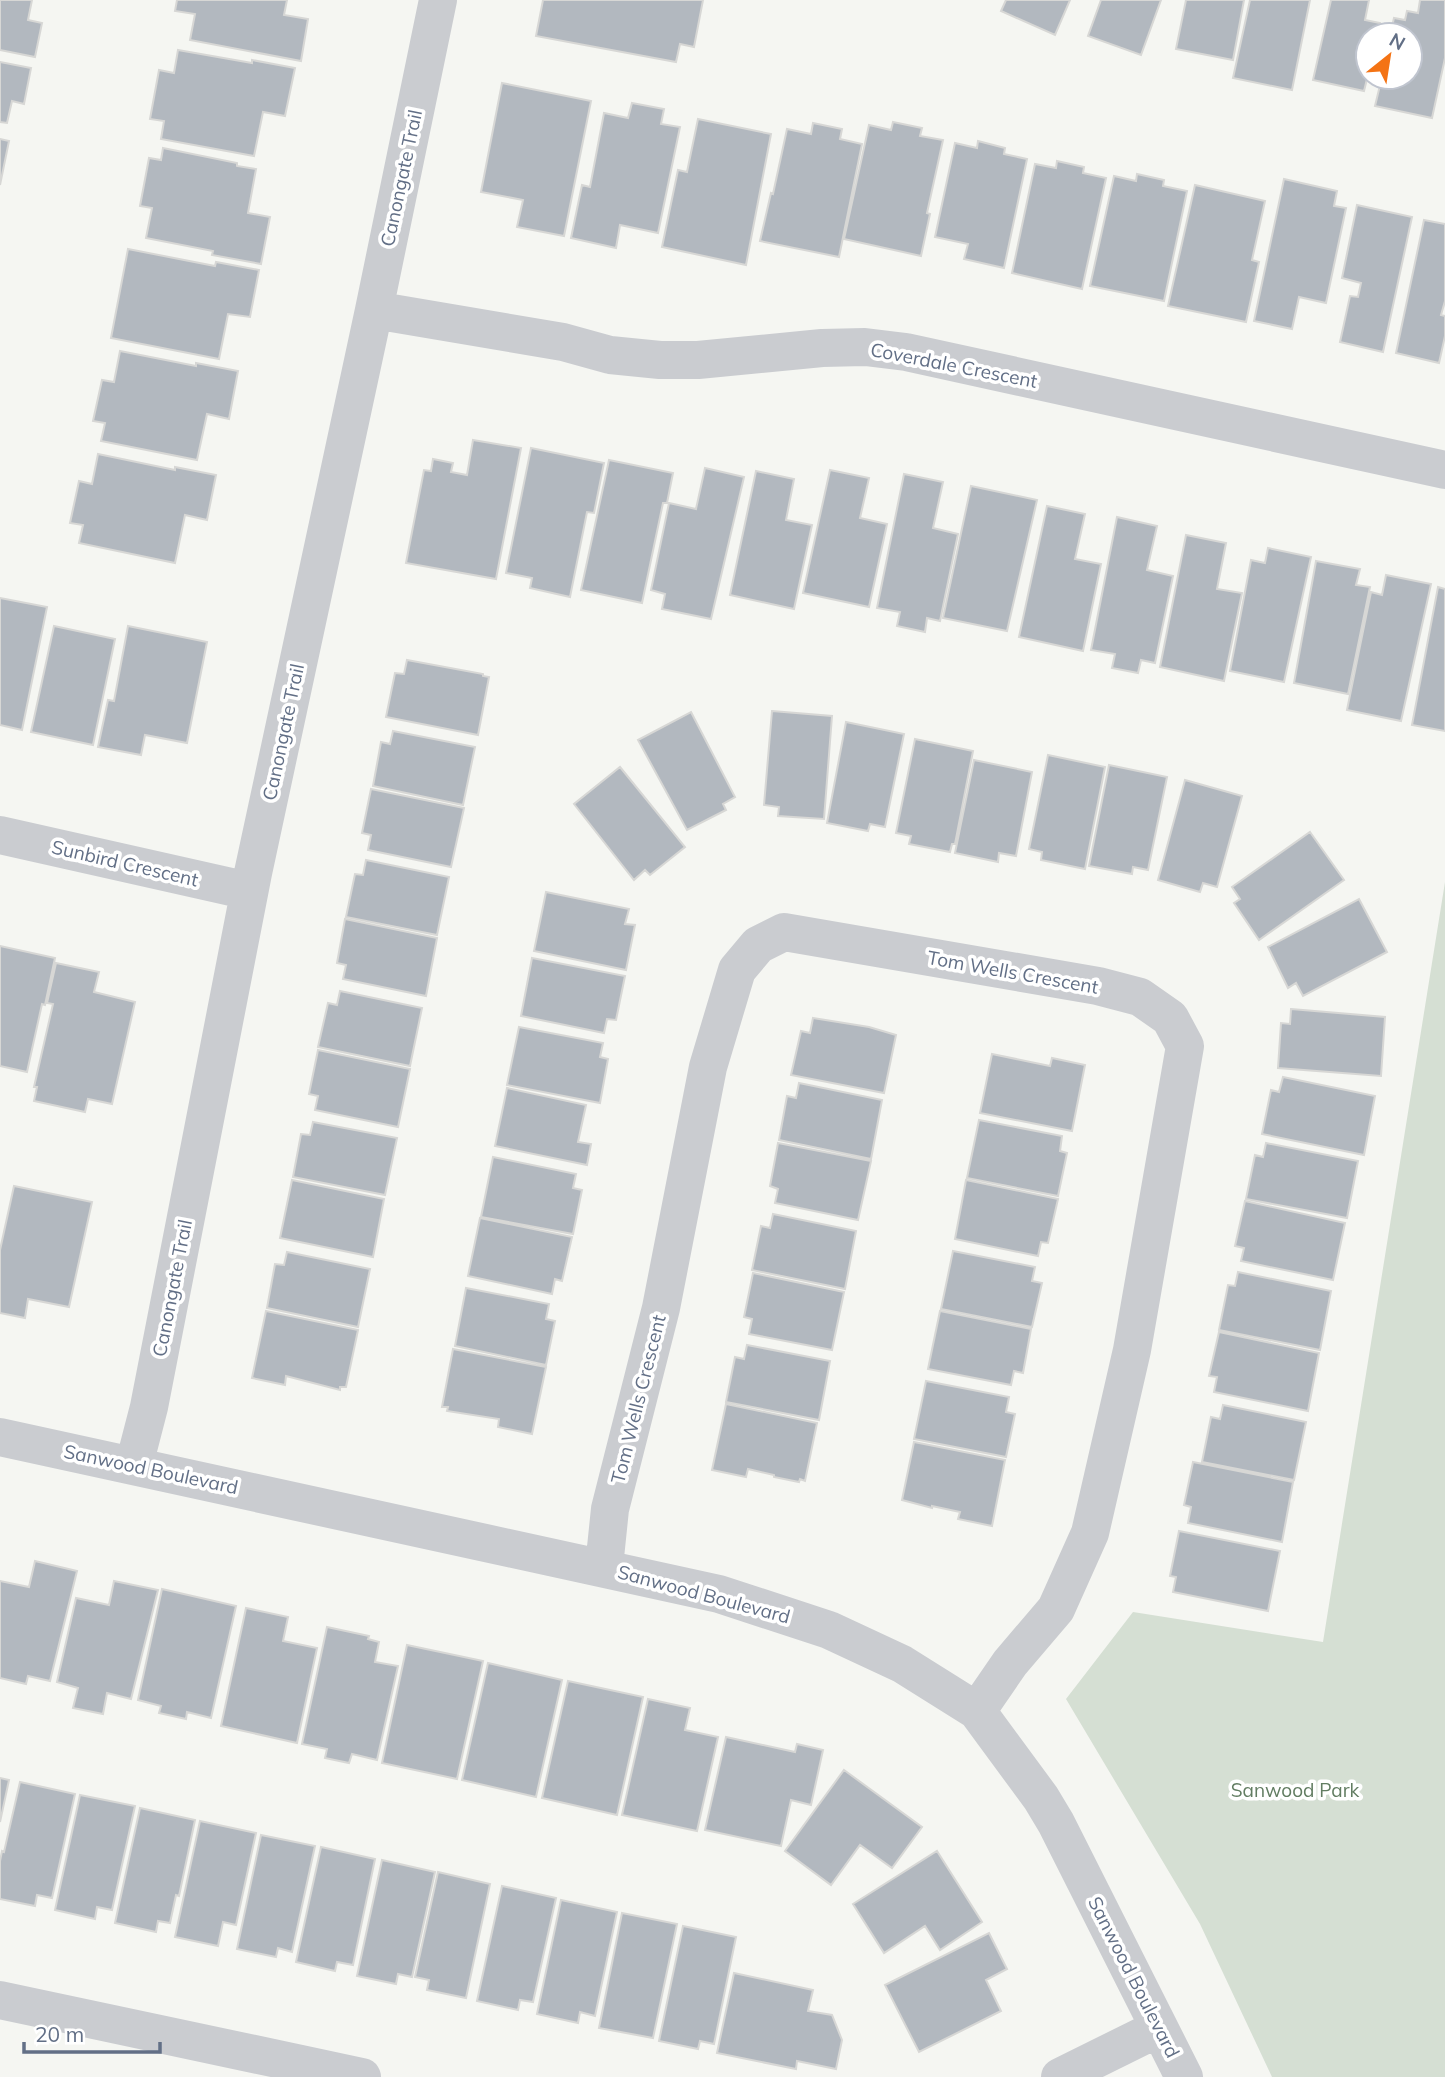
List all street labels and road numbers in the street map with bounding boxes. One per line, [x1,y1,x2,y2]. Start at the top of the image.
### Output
street label: Canongate Trail [375,107,427,249]
street label: Coverdale Crescent [868,337,1040,393]
street label: Canongate Trail [257,661,309,803]
street label: Sunbird Crescent [49,834,201,892]
street label: Tom Wells Crescent [926,945,1101,999]
street label: Canongate Trail [147,1217,197,1359]
street label: Tom Wells Crescent [605,1312,671,1486]
street label: Sanwood Boulevard [62,1439,240,1499]
street label: Sanwood Boulevard [615,1559,793,1629]
street label: Sanwood Boulevard [1083,1892,1185,2062]

